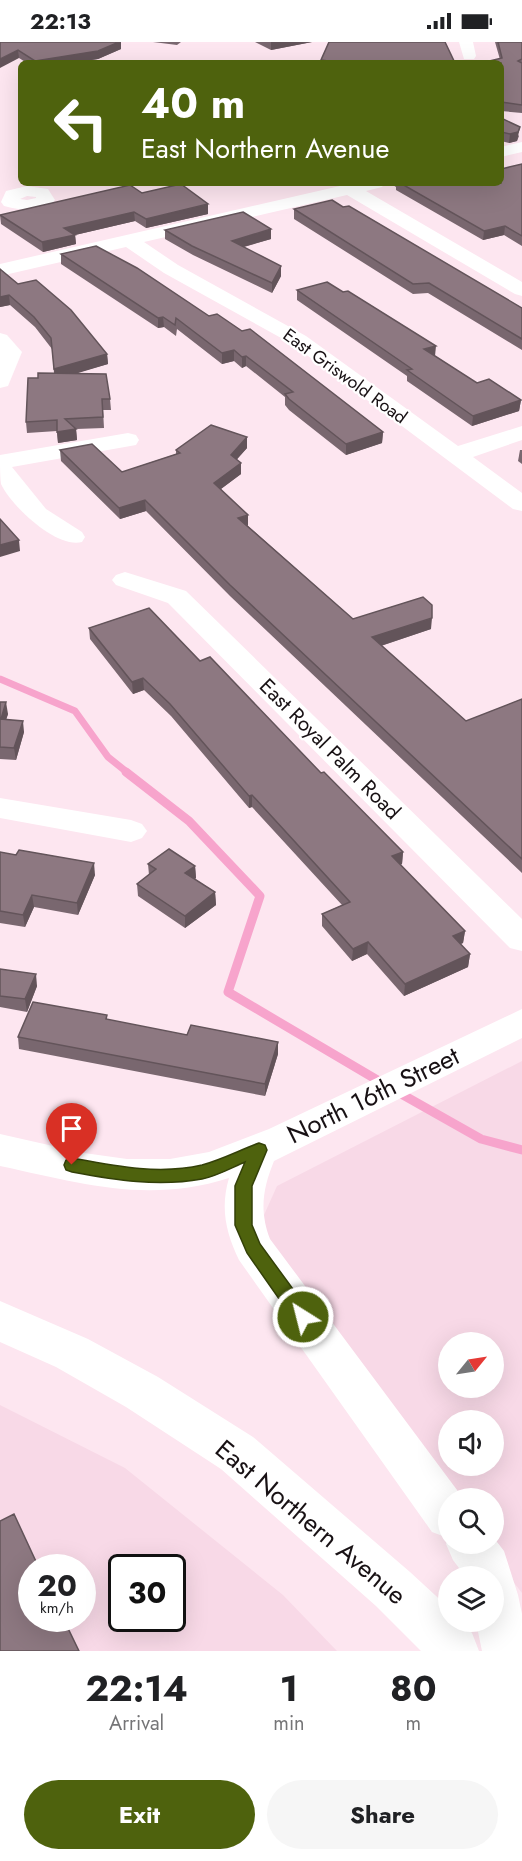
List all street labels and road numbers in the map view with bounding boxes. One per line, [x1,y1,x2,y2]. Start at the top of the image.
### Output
street label: East Griswold Road [278,322,412,430]
street label: East Royal Palm Road [253,672,407,826]
street label: North 16th Street [280,1037,466,1153]
street label: East Northern Avenue [207,1431,415,1613]

